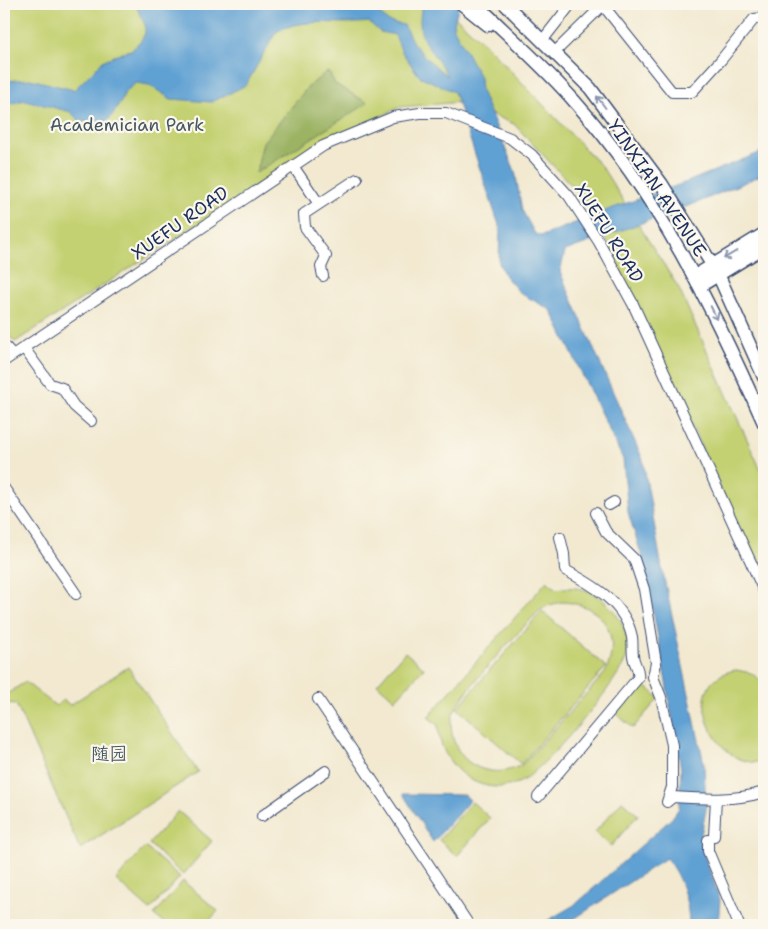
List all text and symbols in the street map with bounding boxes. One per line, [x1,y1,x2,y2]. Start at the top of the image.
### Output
one-way arrow [595,96,606,109]
park label: Academician Park [50,113,204,137]
street label: YINXIAN AVENUE [602,115,712,261]
street label: XUEFU ROAD [569,179,649,287]
street label: XUEFU ROAD [127,181,233,265]
one-way arrow [723,250,737,260]
one-way arrow [709,305,719,320]
park label: 随园 [91,742,127,766]

